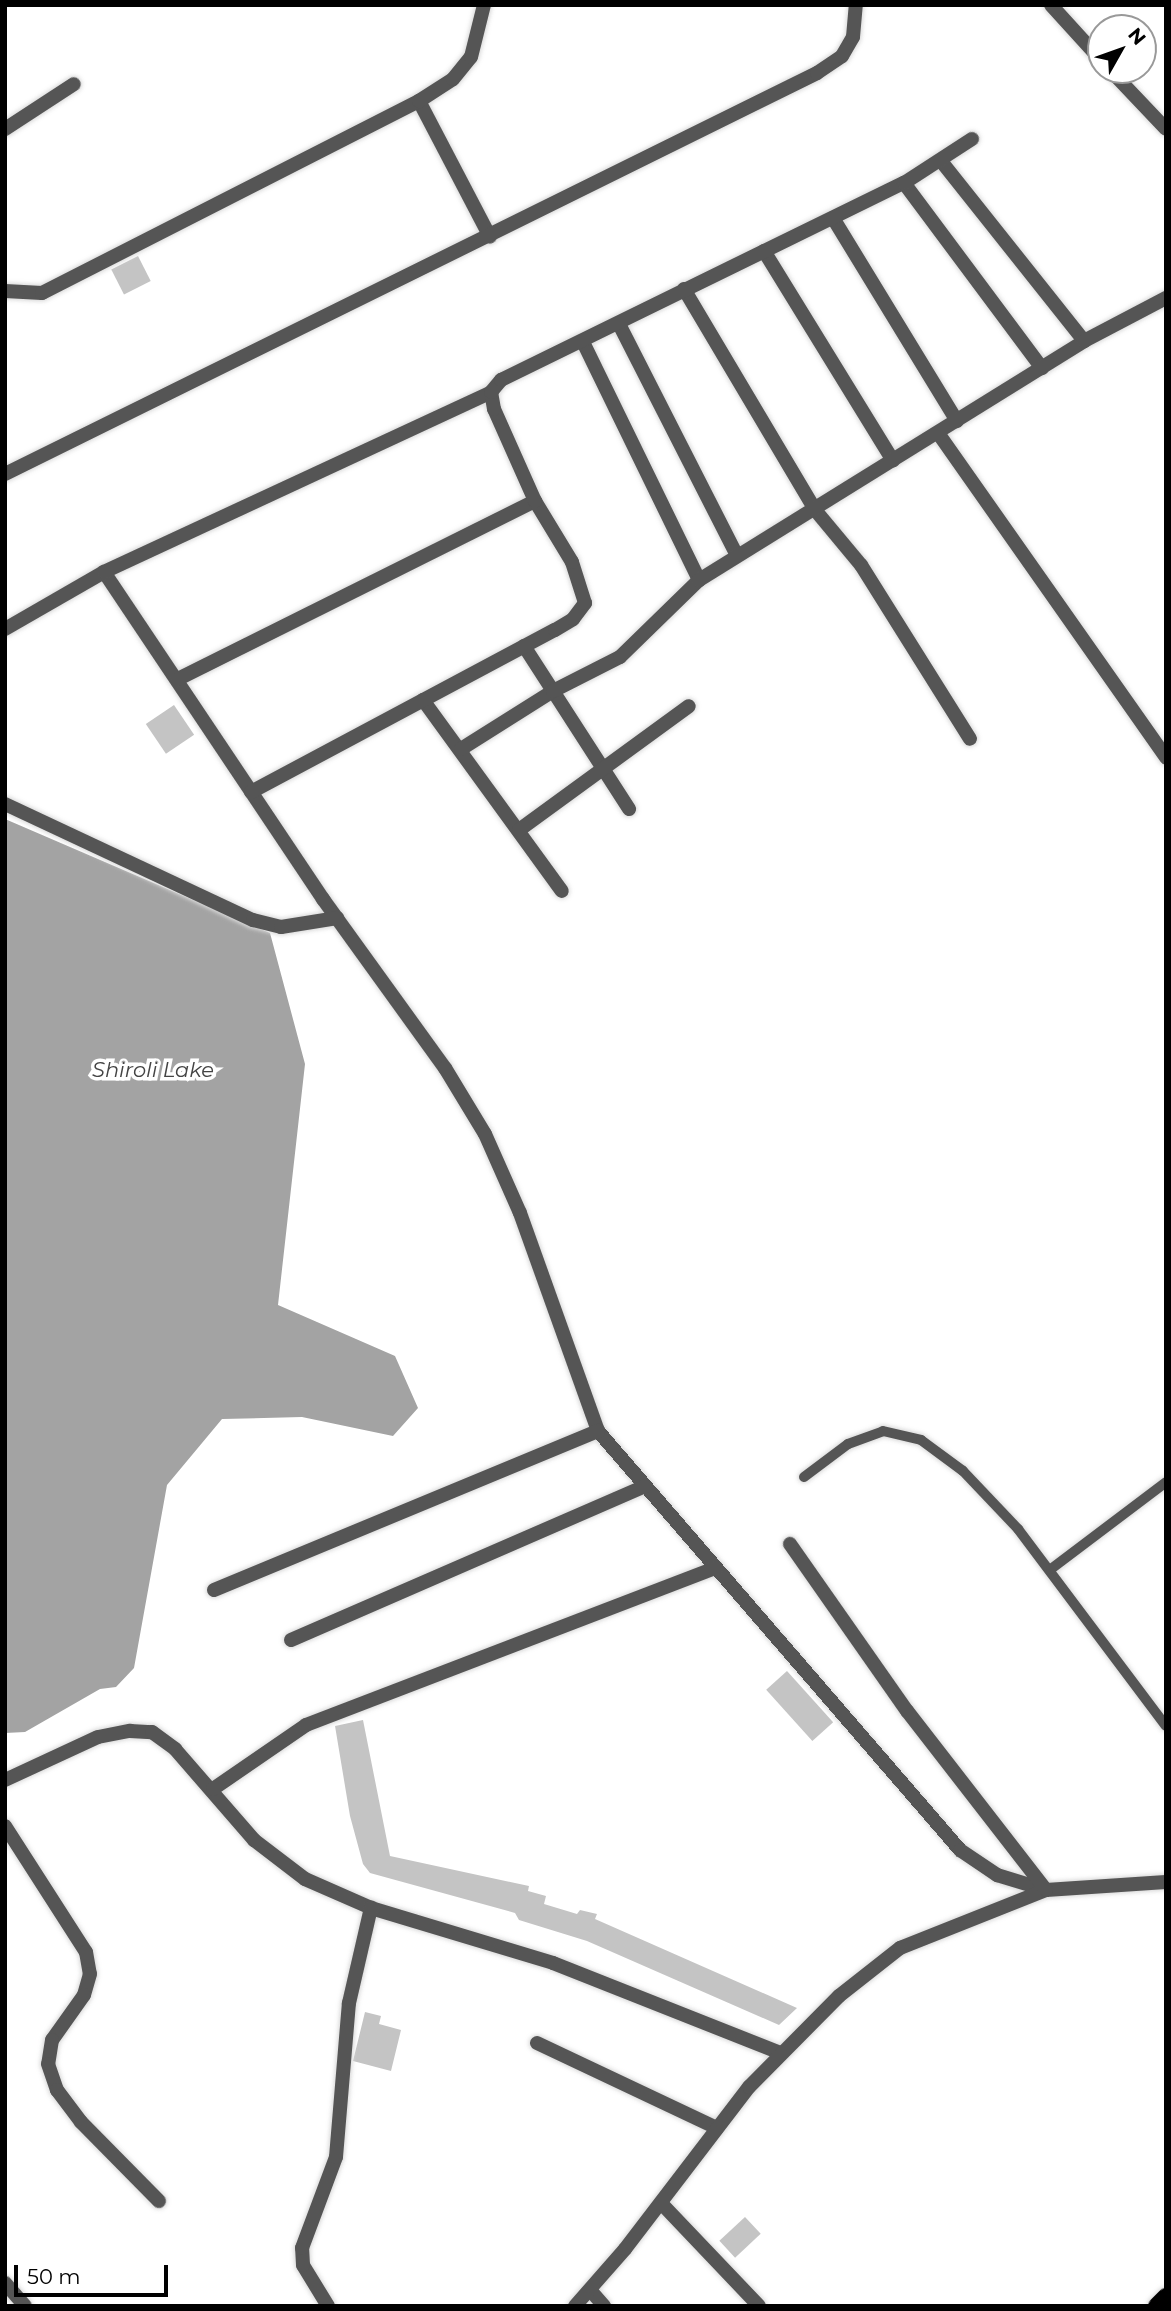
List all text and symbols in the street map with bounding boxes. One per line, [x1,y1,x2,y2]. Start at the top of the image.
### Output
north arrow [1087,14,1157,84]
text: N [1123,23,1151,50]
water label: Shiroli Lake [92,1057,214,1083]
scale bar [18,2252,172,2296]
text: 50 m [27,2264,81,2289]

